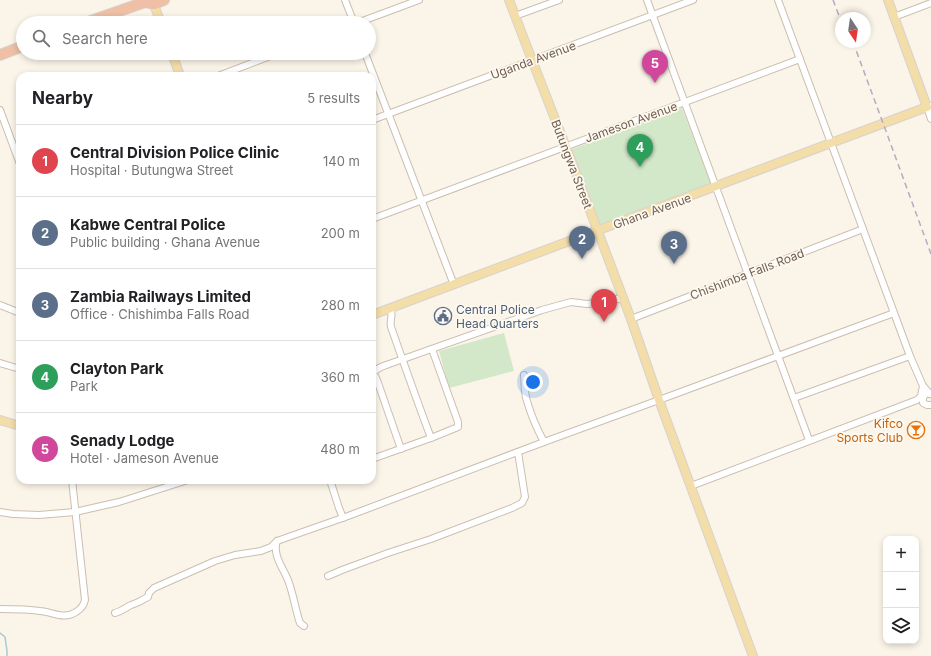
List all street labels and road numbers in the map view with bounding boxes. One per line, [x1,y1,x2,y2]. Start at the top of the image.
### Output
street label: Uganda Avenue [488,38,578,82]
street label: Jameson Avenue [583,98,679,146]
street label: Butungwa Street [548,117,596,211]
street label: Ghana Avenue [611,190,693,232]
street label: Chishimba Falls Road [688,245,806,303]

